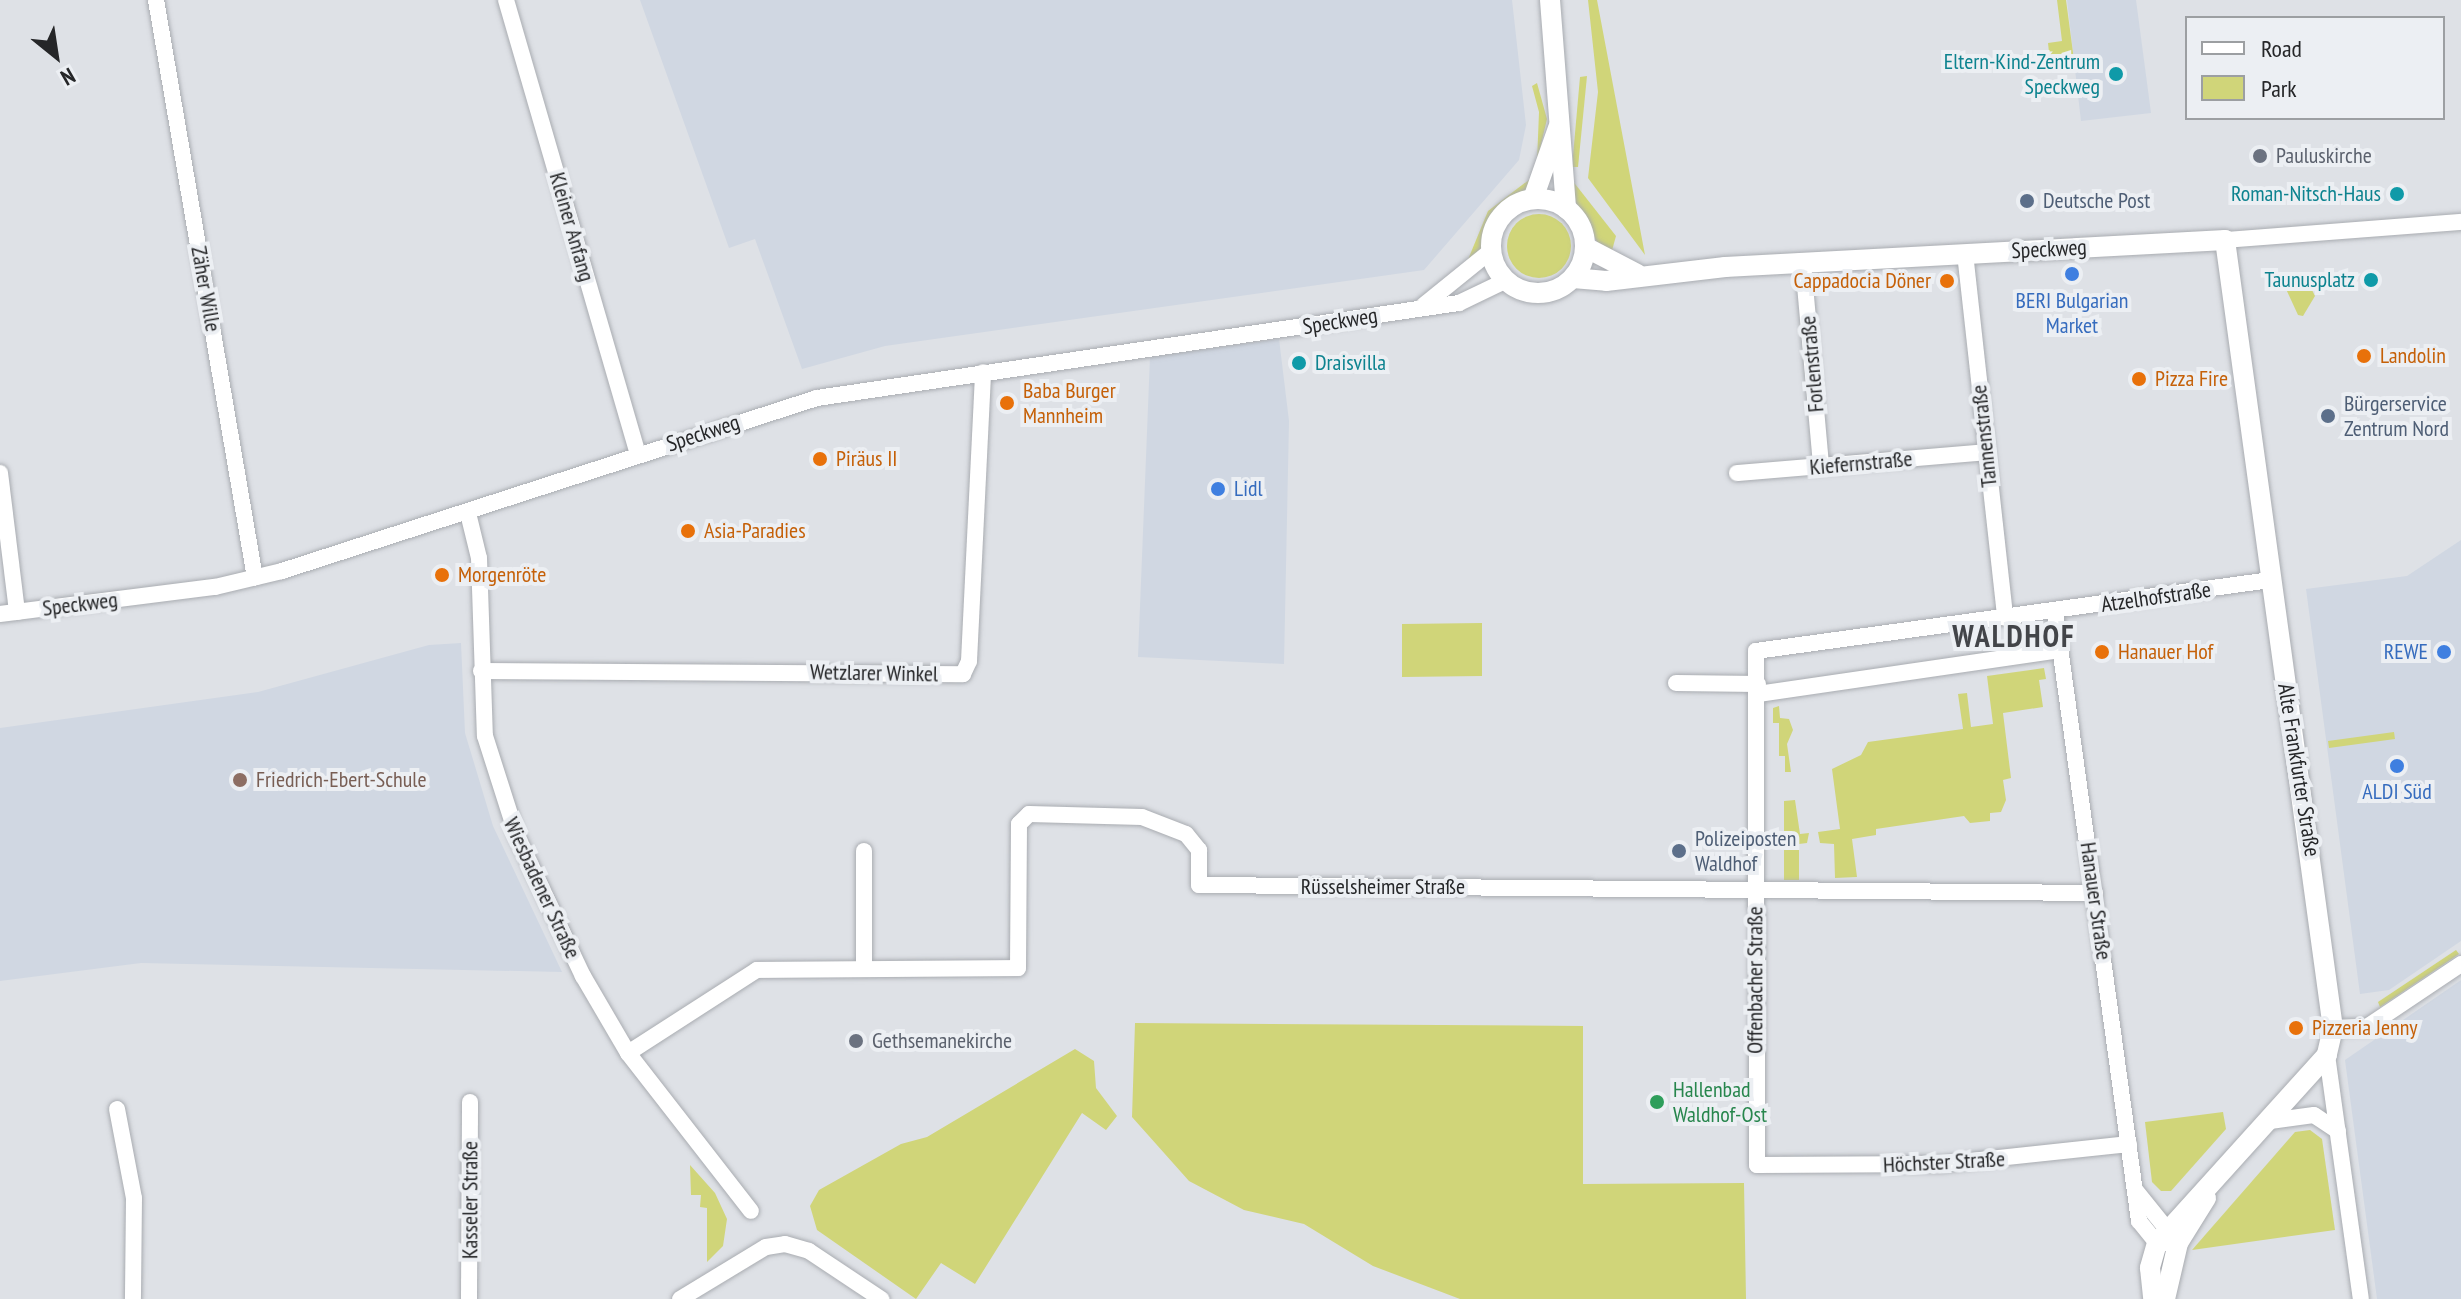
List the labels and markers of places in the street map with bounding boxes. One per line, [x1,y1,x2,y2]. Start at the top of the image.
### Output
place label: Eltern-Kind-Zentrum Speckweg [1944,48,2100,100]
marker: Eltern-Kind-Zentrum Speckweg [2107,65,2125,83]
place label: Pauluskirche [2276,143,2372,169]
marker: Pauluskirche [2251,147,2269,165]
place label: Roman-Nitsch-Haus [2231,181,2381,207]
marker: Roman-Nitsch-Haus [2388,185,2406,203]
place label: Deutsche Post [2043,188,2150,214]
marker: Deutsche Post [2018,192,2036,210]
marker: BERI Bulgarian Market [2063,265,2081,283]
place label: Taunusplatz [2265,267,2355,293]
place label: Cappadocia Döner [1794,268,1931,294]
marker: Taunusplatz [2362,271,2380,289]
marker: Cappadocia Döner [1938,272,1956,290]
place label: BERI Bulgarian Market [2016,287,2128,338]
place label: Landolin [2380,343,2446,369]
marker: Landolin [2355,347,2373,365]
place label: Draisvilla [1315,350,1386,376]
marker: Draisvilla [1290,354,1308,372]
place label: Pizza Fire [2155,366,2228,392]
marker: Pizza Fire [2130,370,2148,388]
place label: Baba Burger Mannheim [1023,377,1116,428]
place label: Bürgerservice Zentrum Nord [2344,390,2449,442]
marker: Baba Burger Mannheim [998,394,1016,412]
marker: Bürgerservice Zentrum Nord [2319,407,2337,425]
place label: Piräus II [836,446,897,472]
marker: Piräus II [811,450,829,468]
place label: Lidl [1234,476,1263,502]
marker: Lidl [1209,480,1227,498]
place label: Asia-Paradies [704,518,806,544]
marker: Asia-Paradies [679,522,697,540]
place label: Morgenröte [458,562,546,588]
marker: Morgenröte [433,566,451,584]
place label: Hanauer Hof [2118,639,2213,665]
place label: REWE [2384,639,2428,665]
marker: Hanauer Hof [2093,643,2111,661]
marker: REWE [2435,643,2453,661]
marker: ALDI Süd [2388,757,2406,775]
place label: Friedrich-Ebert-Schule [256,767,426,793]
marker: Friedrich-Ebert-Schule [231,771,249,789]
place label: ALDI Süd [2362,779,2432,805]
place label: Polizeiposten Waldhof [1695,825,1796,876]
marker: Polizeiposten Waldhof [1670,842,1688,860]
place label: Pizzeria Jenny [2312,1015,2418,1041]
marker: Pizzeria Jenny [2287,1019,2305,1037]
place label: Gethsemanekirche [872,1028,1012,1054]
marker: Gethsemanekirche [847,1032,865,1050]
place label: Hallenbad Waldhof-Ost [1673,1076,1767,1128]
marker: Hallenbad Waldhof-Ost [1648,1093,1666,1111]

